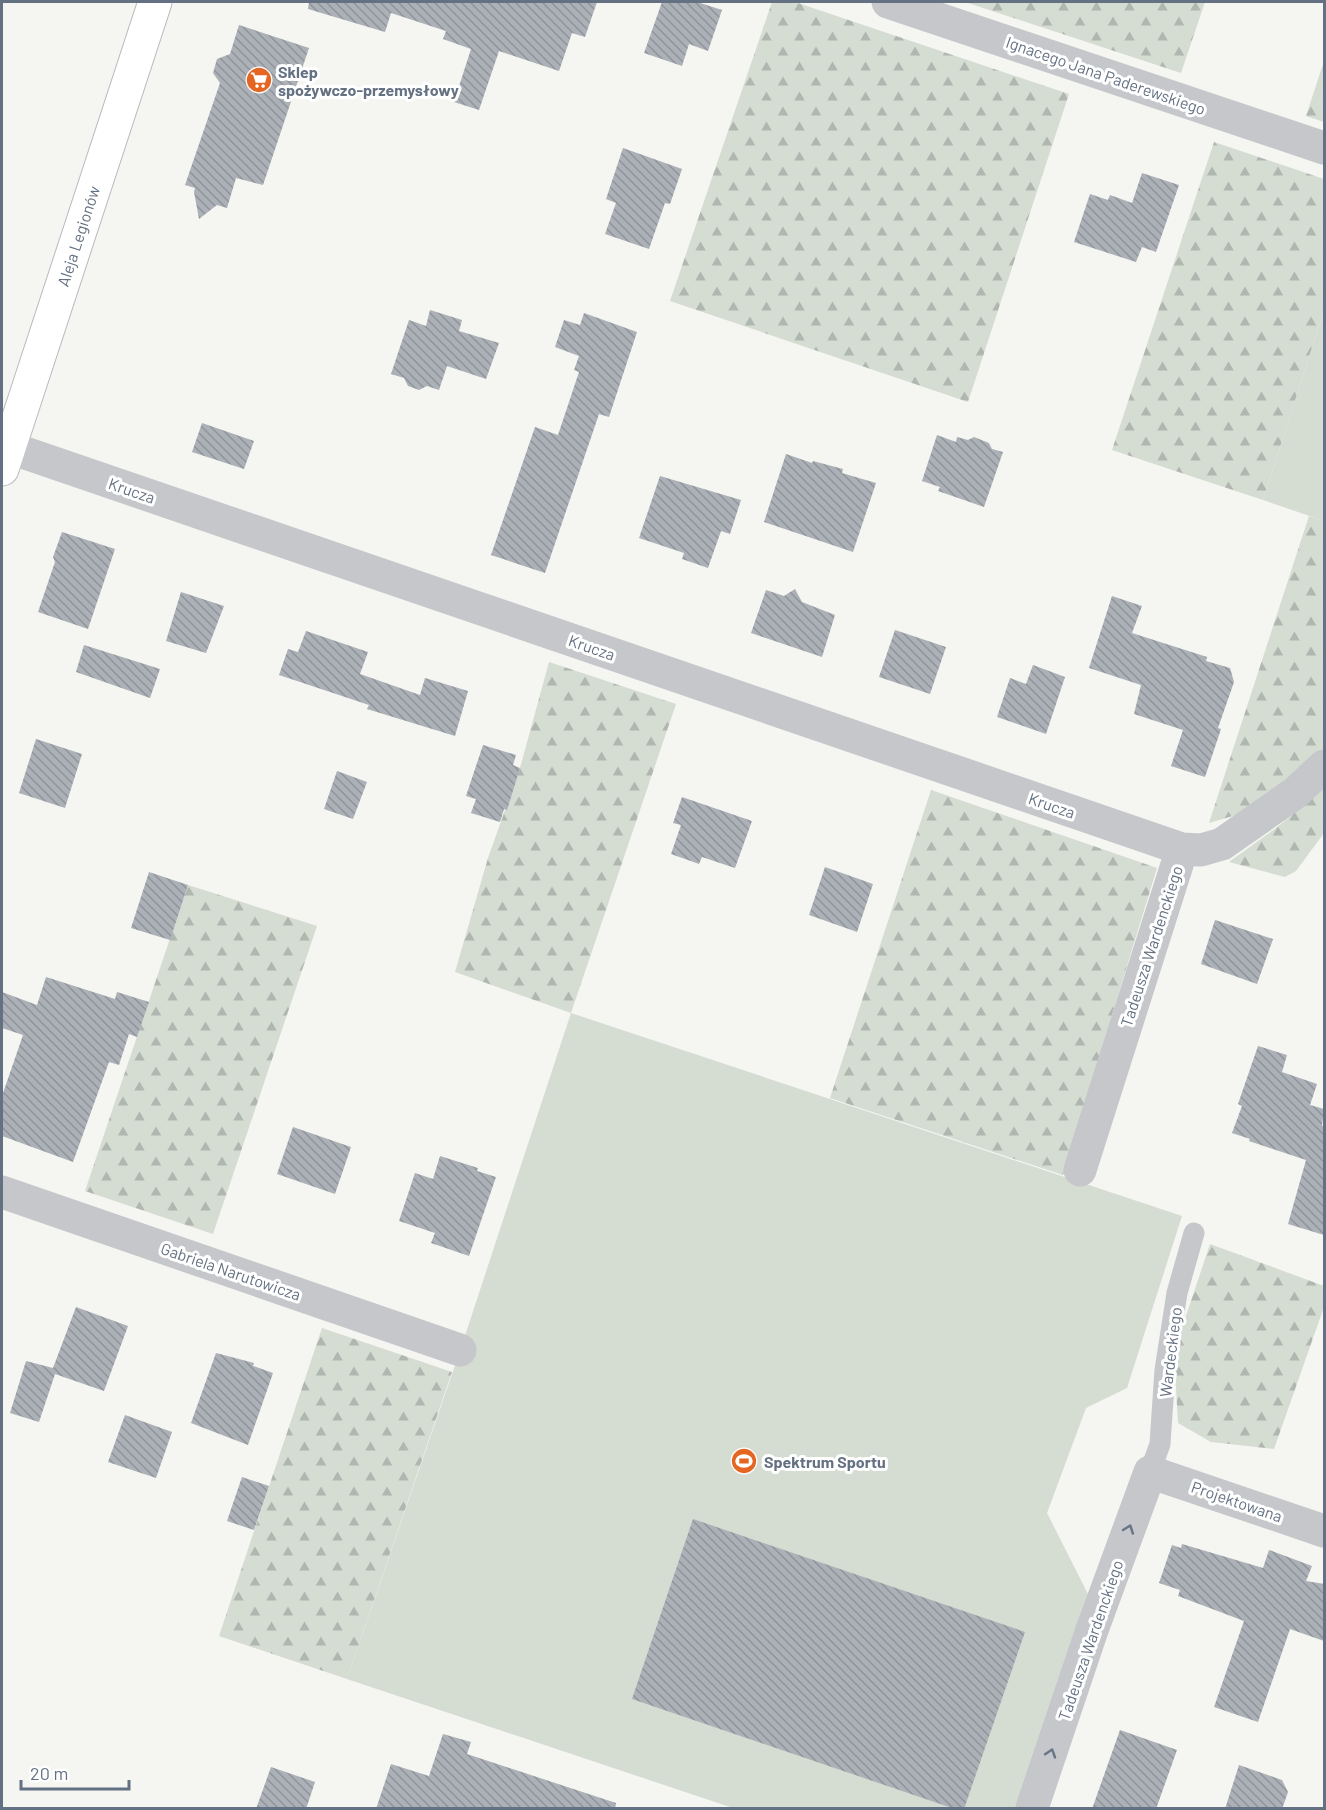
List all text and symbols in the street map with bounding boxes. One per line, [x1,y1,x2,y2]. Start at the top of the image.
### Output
street label: Ignacego Jana Paderewskiego [1004,32,1208,118]
place label: Sklep spożywczo-przemysłowy [278,62,459,99]
supermarket icon: Sklep spożywczo-przemysłowy [244,65,274,95]
street label: Aleja Legionów [53,183,103,289]
street label: Krucza [106,473,158,507]
street label: Krucza [566,630,618,664]
street label: Krucza [1026,788,1078,822]
street label: Tadeusza Wardenckiego [1116,863,1186,1029]
street label: Gabriela Narutowicza [159,1238,303,1304]
street label: Wardeckiego [1155,1306,1185,1398]
sports icon: Spektrum Sportu [729,1446,759,1476]
place label: Spektrum Sportu [764,1452,886,1471]
street label: Projektowana [1189,1477,1285,1525]
one-way arrow [1122,1524,1134,1535]
street label: Tadeusza Wardenckiego [1054,1557,1126,1723]
one-way arrow [1043,1748,1056,1759]
scale bar [21,1753,129,1791]
text: 20 m [30,1762,68,1784]

